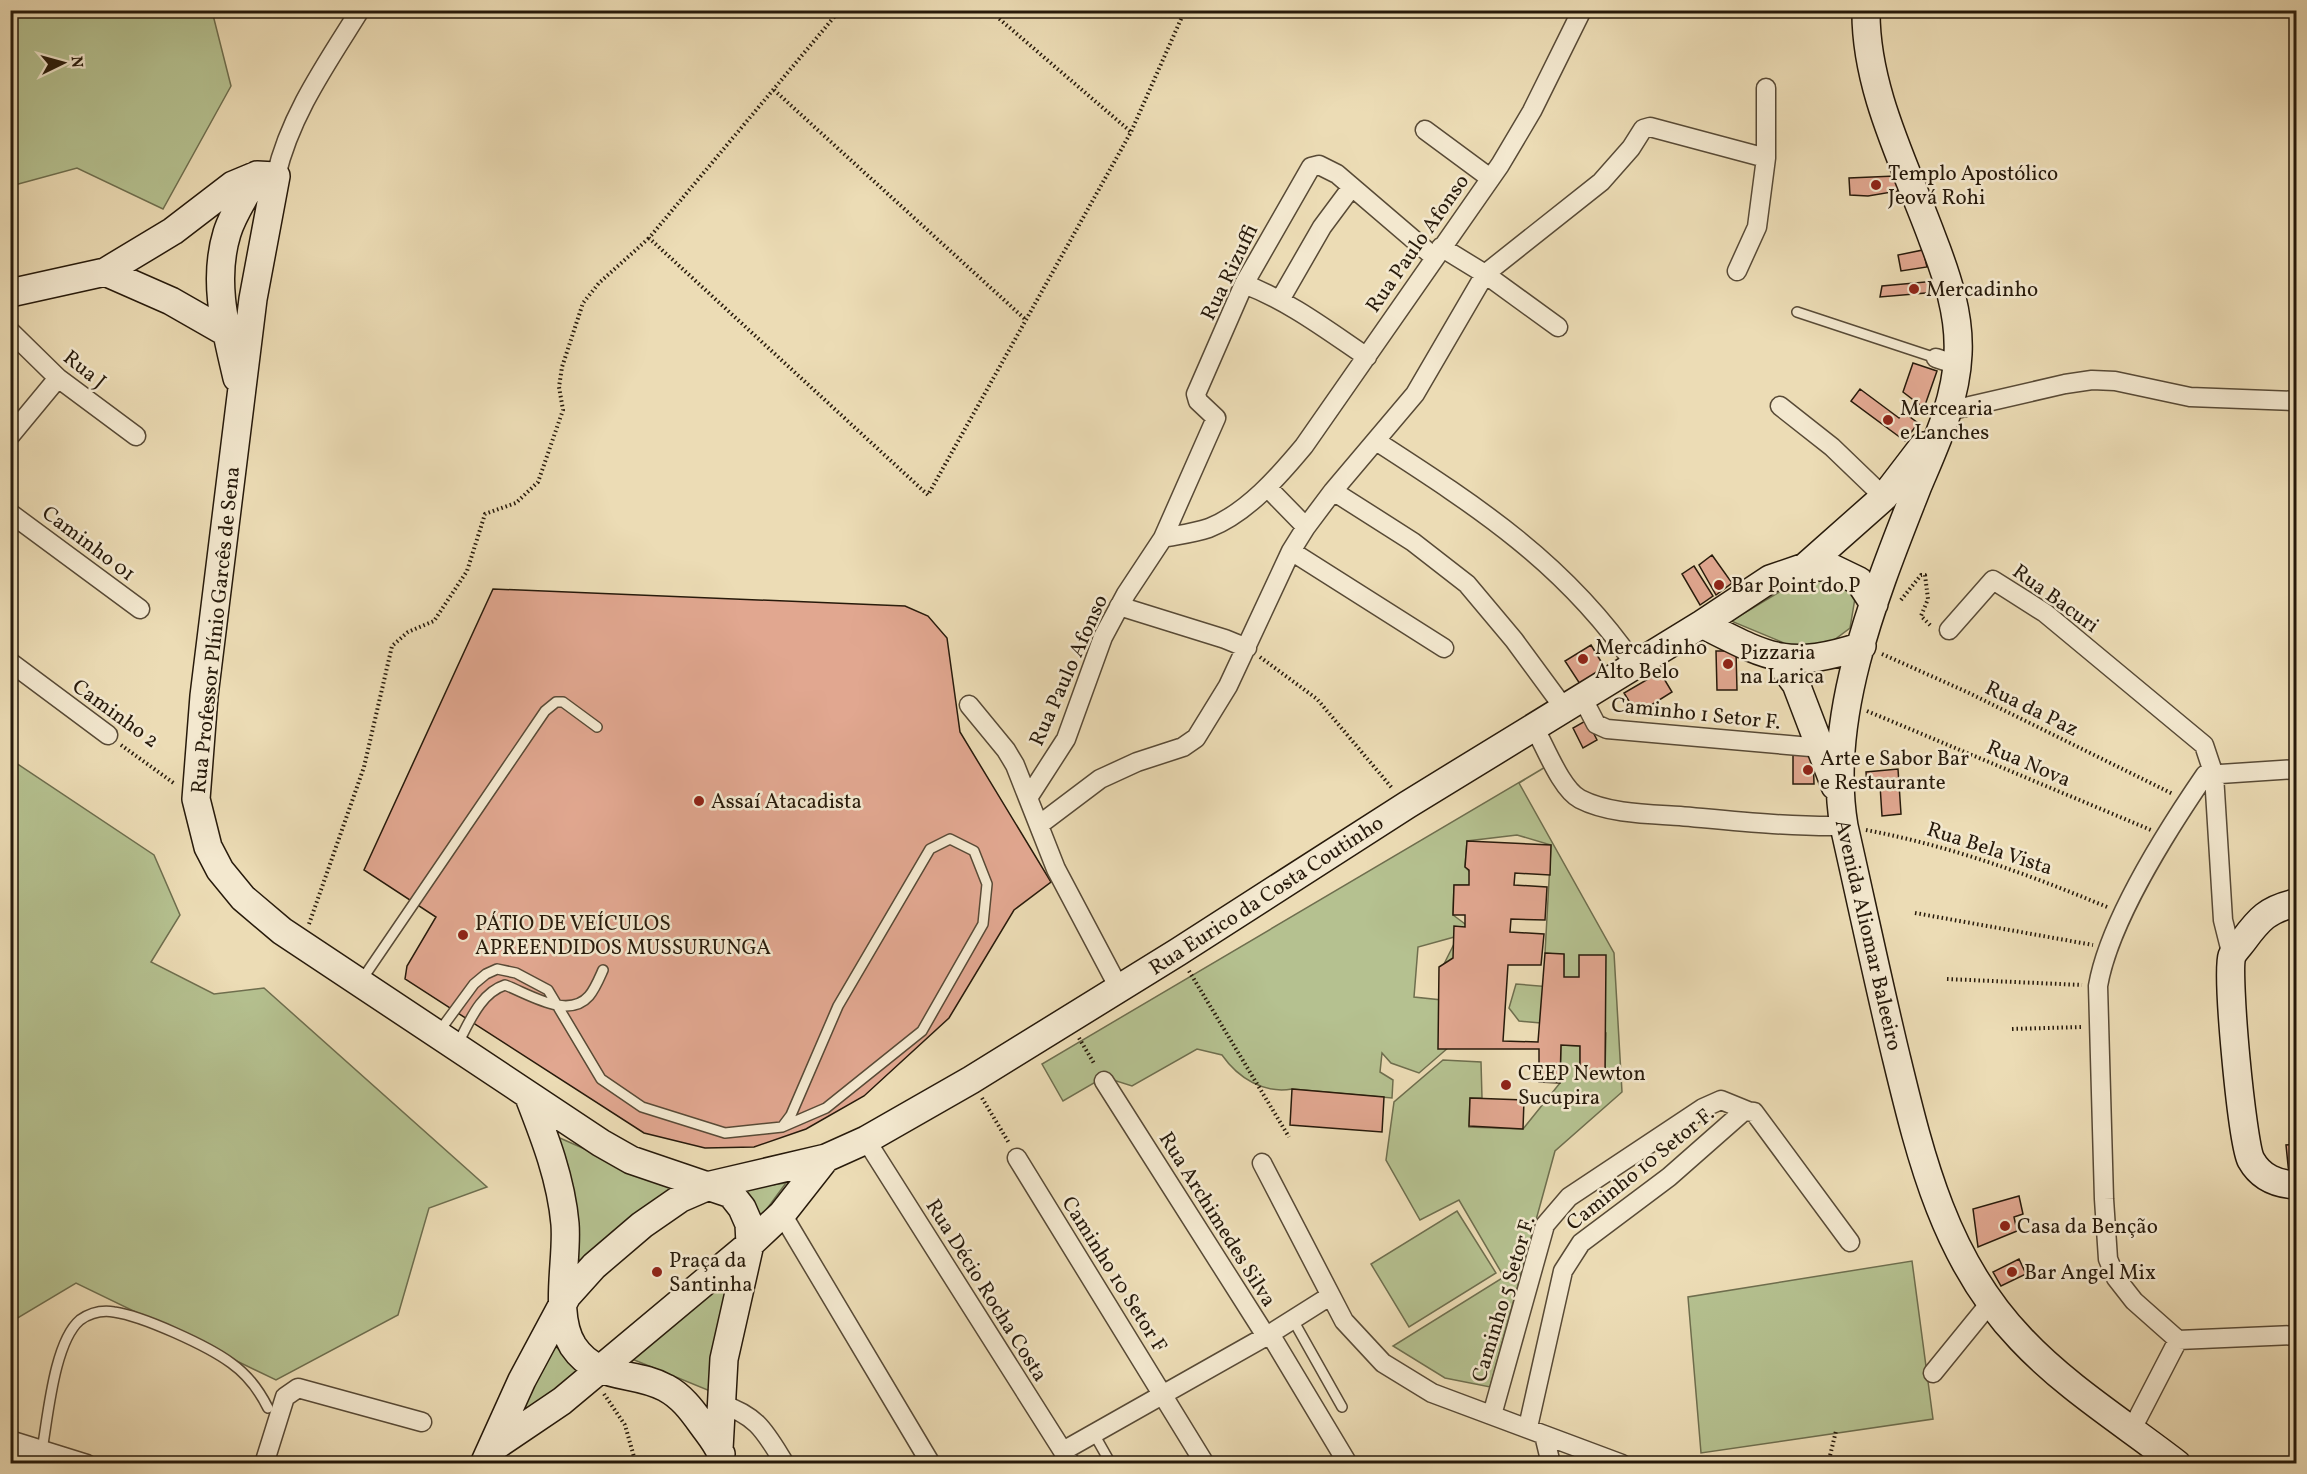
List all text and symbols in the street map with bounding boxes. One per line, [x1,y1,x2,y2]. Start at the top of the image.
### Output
north arrow [33,33,93,93]
text: N [64,55,87,69]
place label: Templo Apostólico Jeová Rohi [1888,160,2058,213]
street label: Rua Paulo Afonso [1360,169,1477,319]
marker: Templo Apostólico Jeová Rohi [1869,178,1883,192]
street label: Rua Rizuffi [1195,220,1266,326]
place label: Mercadinho [1926,276,2038,305]
marker: Mercadinho [1907,282,1921,296]
street label: Rua J [56,344,112,397]
place label: Mercearia e Lanches [1900,395,1993,448]
marker: Mercearia e Lanches [1881,413,1895,427]
street label: Rua Professor Plínio Garcês de Sena [185,465,248,795]
street label: Caminho 01 [35,499,141,589]
street label: Rua Bacuri [2006,558,2104,641]
place label: Bar Point do P [1731,572,1860,601]
marker: Bar Point do P [1712,578,1726,592]
street label: Rua Paulo Afonso [1023,590,1116,751]
place label: Mercadinho Alto Belo [1595,634,1707,687]
place label: Pizzaria na Larica [1740,639,1824,692]
marker: Mercadinho Alto Belo [1576,652,1590,666]
marker: Pizzaria na Larica [1721,657,1735,671]
street label: Caminho 2 [66,673,164,756]
street label: Rua da Paz [1980,674,2083,744]
street label: Caminho 1 Setor F. [1610,691,1782,738]
street label: Rua Nova [1982,734,2075,795]
place label: Arte e Sabor Bar e Restaurante [1820,745,1969,798]
marker: Arte e Sabor Bar e Restaurante [1801,763,1815,777]
place label: Assaí Atacadista [711,788,862,817]
marker: Assaí Atacadista [692,794,706,808]
street label: Rua Eurico da Costa Coutinho [1144,809,1390,983]
street label: Rua Bela Vista [1923,815,2056,883]
street label: Avenida Aliomar Baleeiro [1827,817,1908,1054]
place label: PÁTIO DE VEÍCULOS APREENDIDOS MUSSURUNGA [475,910,771,963]
marker: PÁTIO DE VEÍCULOS APREENDIDOS MUSSURUNGA [456,928,470,942]
place label: CEEP Newton Sucupira [1518,1060,1646,1113]
marker: CEEP Newton Sucupira [1499,1078,1513,1092]
street label: Caminho 10 Setor F. [1561,1100,1721,1238]
street label: Rua Archimedes Silva [1151,1127,1282,1313]
street label: Caminho 10 Setor F [1054,1191,1173,1358]
street label: Rua Décio Rocha Costa [918,1194,1054,1388]
street label: Caminho 5 Setor F. [1465,1213,1543,1386]
place label: Casa da Benção [2017,1213,2158,1242]
marker: Casa da Benção [1998,1219,2012,1233]
place label: Praça da Santinha [669,1247,753,1300]
place label: Bar Angel Mix [2024,1259,2156,1288]
marker: Praça da Santinha [650,1265,664,1279]
marker: Bar Angel Mix [2005,1265,2019,1279]

